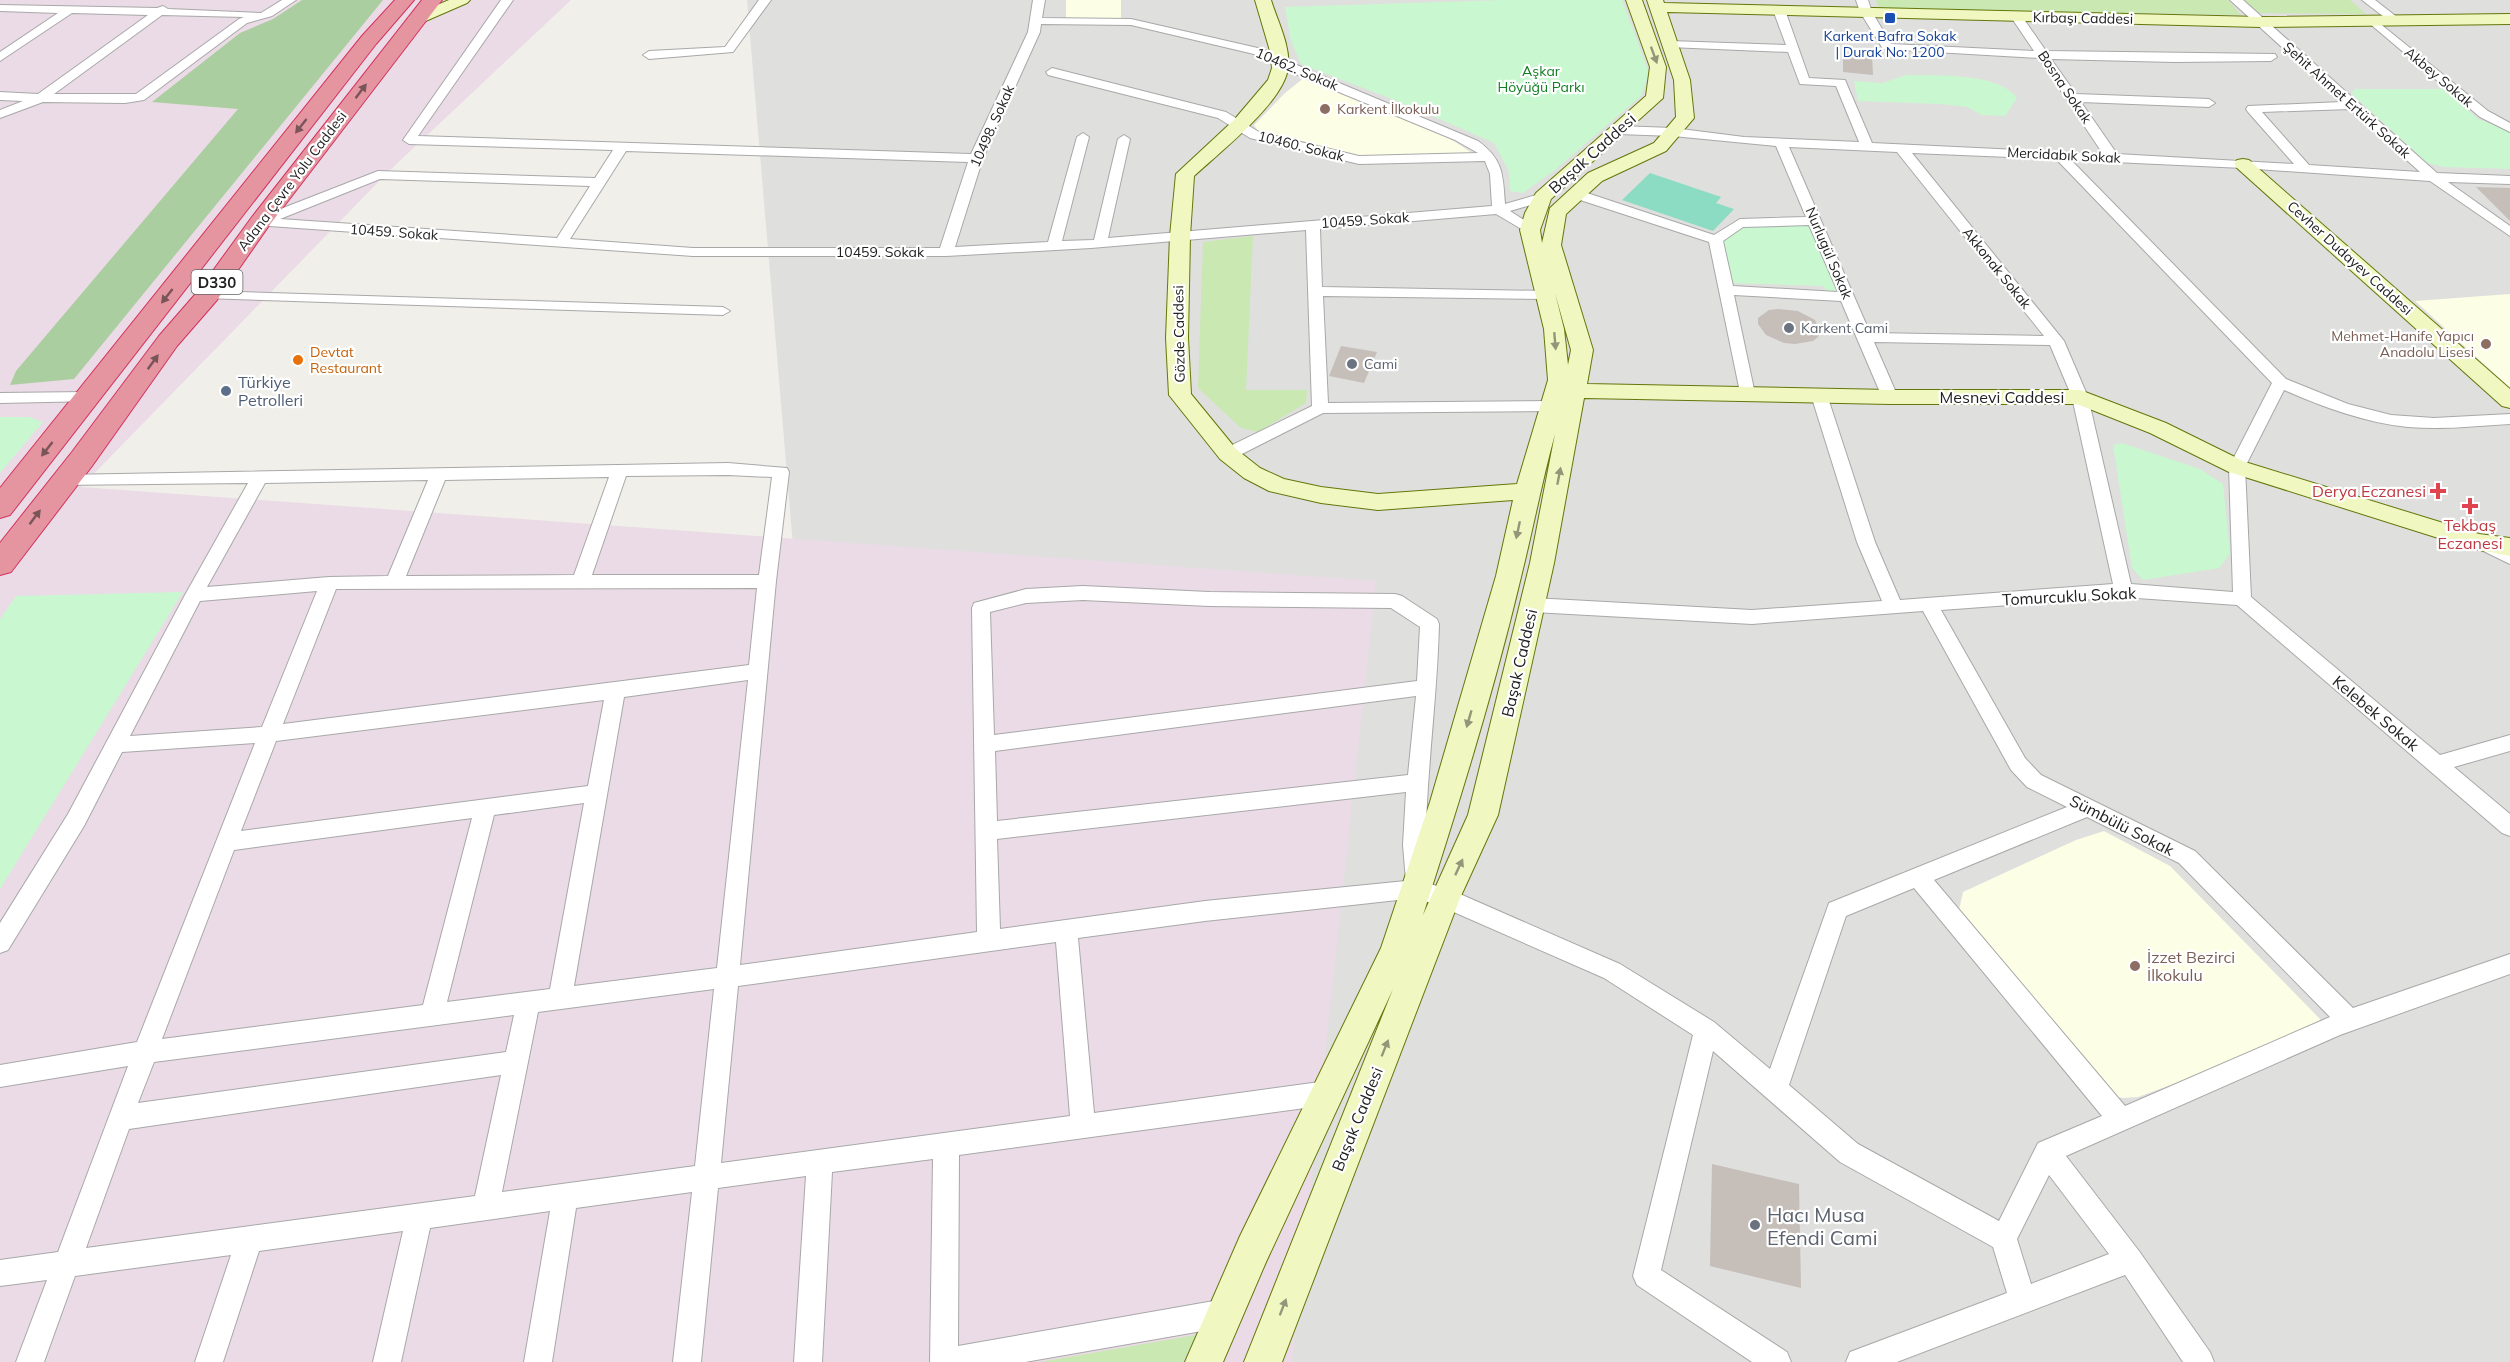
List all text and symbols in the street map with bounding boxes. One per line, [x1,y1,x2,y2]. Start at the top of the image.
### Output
street label: Kırbaşı Caddesi [2033,8,2133,28]
marker: Karkent Bafra Sokak | Durak No: 1200 [1883,11,1897,25]
place label: Karkent Bafra Sokak | Durak No: 1200 [1824,27,1957,61]
street label: Şehit Ahmet Ertürk Sokak [2280,38,2415,163]
street label: 10462. Sokak [1253,43,1342,95]
street label: Akbey Sokak [2401,43,2478,111]
one-way arrow [1649,46,1659,64]
street label: Bosna Sokak [2034,47,2096,128]
park label: Aşkar Höyüğü Parkı [1497,62,1585,96]
street label: 10498. Sokak [966,81,1019,170]
one-way arrow [355,83,367,99]
place label: Karkent İlkokulu [1337,100,1439,118]
marker: Karkent İlkokulu [1318,102,1332,116]
street label: Adana Çevre Yolu Caddesi [234,108,350,254]
street label: Başak Caddesi [1544,109,1640,197]
one-way arrow [296,119,308,134]
street label: 10460. Sokak [1256,127,1347,166]
street label: Mercidabık Sokak [2007,143,2122,167]
street label: Cevher Dudayev Caddesi [2284,197,2416,319]
street label: Nurlugül Sokak [1802,204,1857,302]
street label: 10459. Sokak [1320,208,1410,232]
street label: 10459. Sokak [349,220,439,244]
street label: Akkonak Sokak [1959,224,2036,313]
street label: 10459. Sokak [836,243,925,261]
road number: D330 [192,270,242,294]
street label: Gözde Caddesi [1169,285,1189,383]
one-way arrow [161,288,174,304]
place label: Karkent Cami [1801,319,1888,337]
marker: Karkent Cami [1782,321,1796,335]
place label: Mehmet-Hanife Yapıcı Anadolu Lisesi [2331,327,2474,361]
one-way arrow [1551,331,1560,350]
marker: Mehmet-Hanife Yapıcı Anadolu Lisesi [2479,337,2493,351]
place label: Devtat Restaurant [310,343,382,377]
marker: Devtat Restaurant [291,353,305,367]
one-way arrow [146,354,158,369]
place label: Cami [1364,355,1397,373]
marker: Cami [1345,357,1359,371]
place label: Türkiye Petrolleri [238,372,303,410]
marker: Türkiye Petrolleri [219,384,233,398]
street label: Mesnevi Caddesi [1940,387,2064,407]
one-way arrow [40,441,53,457]
one-way arrow [1555,466,1564,485]
place label: Derya Eczanesi [2312,481,2426,501]
marker: Derya Eczanesi [2431,484,2445,498]
marker: Tekbaş Eczanesi [2463,499,2477,513]
one-way arrow [29,510,41,525]
place label: Tekbaş Eczanesi [2438,515,2502,553]
one-way arrow [1513,521,1523,539]
street label: Tomurcuklu Sokak [2001,582,2137,610]
street label: Başak Caddesi [1497,607,1541,719]
street label: Kelebek Sokak [2329,671,2424,756]
one-way arrow [1464,710,1473,728]
street label: Sümbülü Sokak [2066,790,2178,860]
one-way arrow [1455,859,1464,876]
place label: İzzet Bezirci İlkokulu [2147,947,2235,985]
marker: İzzet Bezirci İlkokulu [2128,959,2142,973]
one-way arrow [1380,1038,1390,1056]
street label: Başak Caddesi [1327,1064,1387,1174]
place label: Hacı Musa Efendi Cami [1767,1202,1877,1250]
marker: Hacı Musa Efendi Cami [1748,1218,1762,1232]
one-way arrow [1279,1298,1289,1316]

